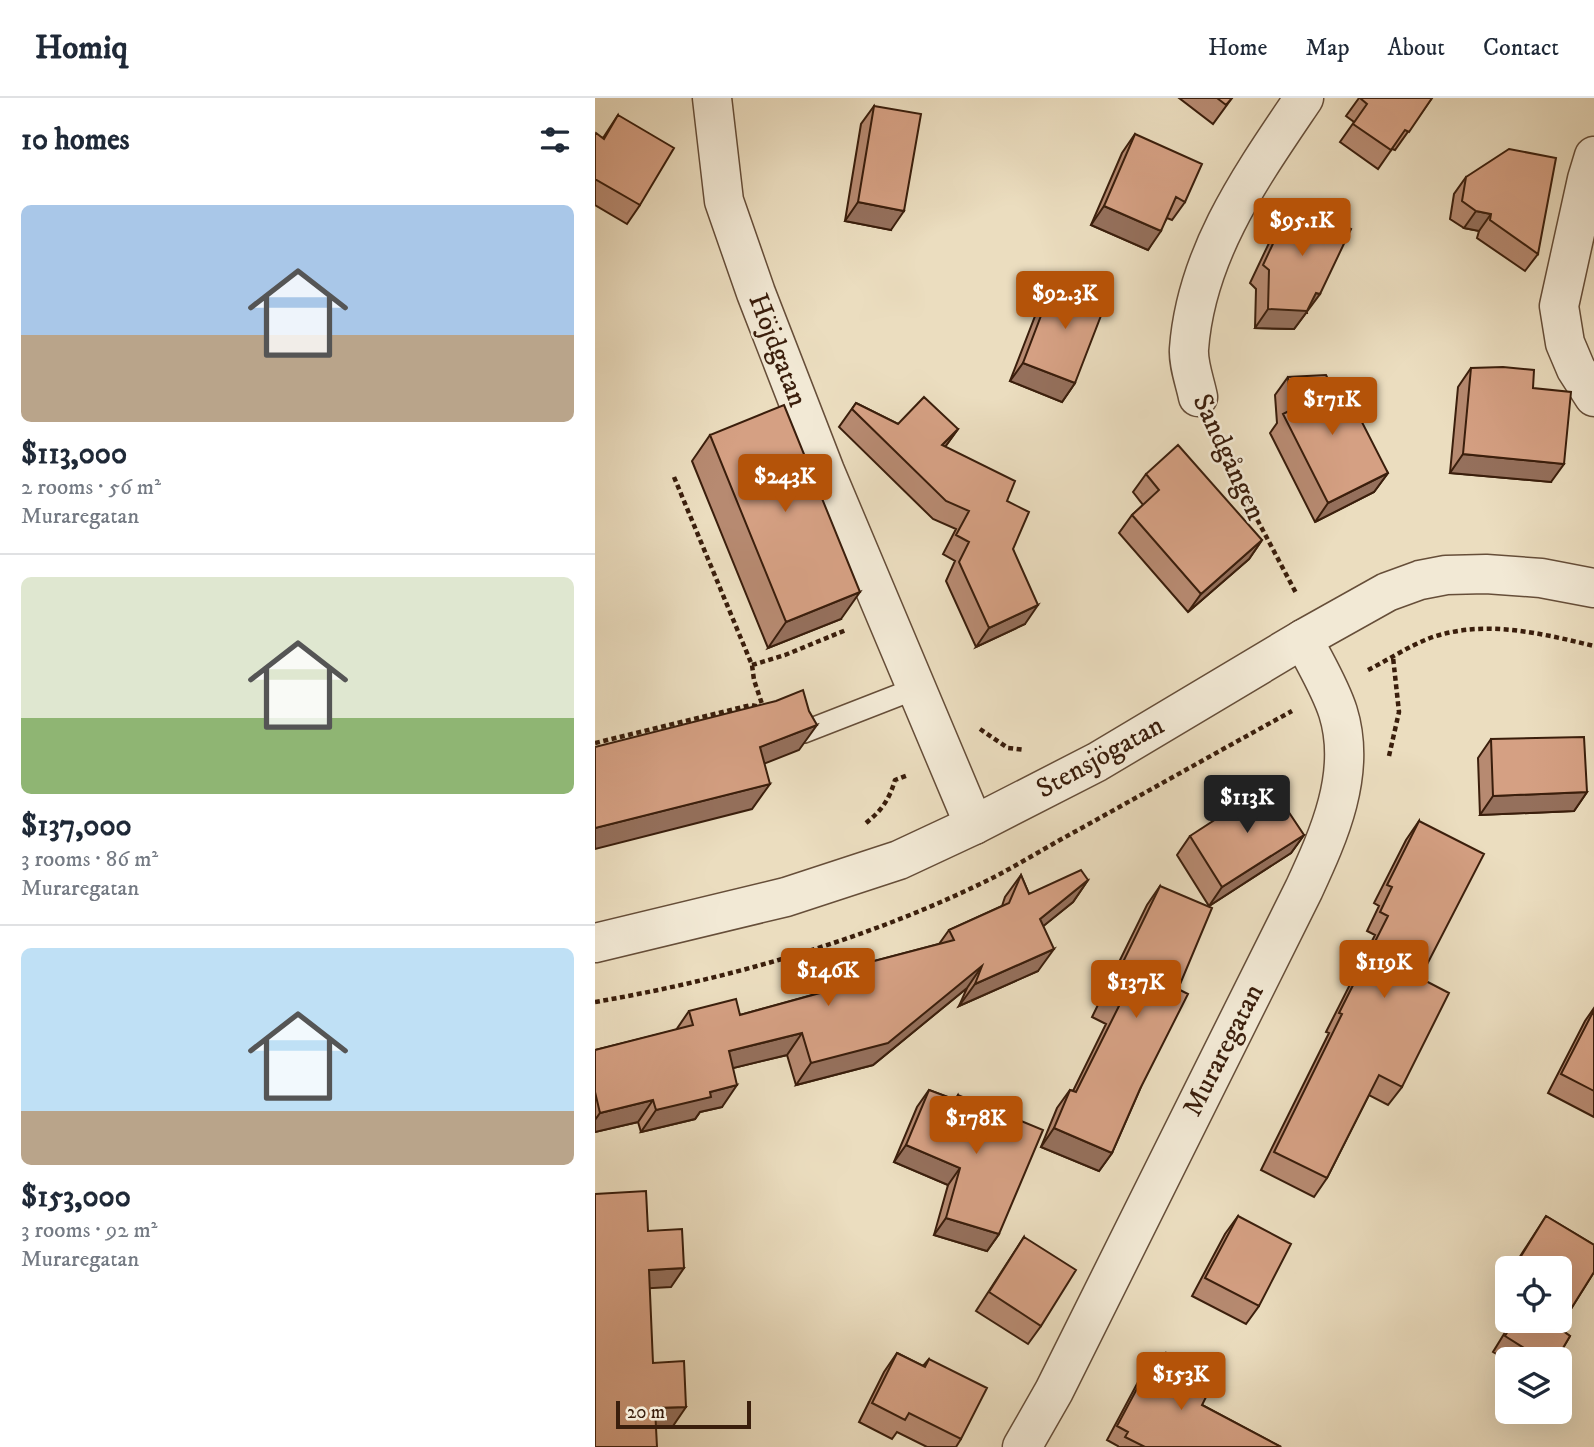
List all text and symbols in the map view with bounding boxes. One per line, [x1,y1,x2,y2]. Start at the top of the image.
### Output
text: Homiq [35,28,128,69]
text: Home [1208,33,1267,63]
text: Map [1305,33,1350,63]
text: About [1388,33,1445,63]
text: Contact [1483,33,1559,63]
icon: filters [536,121,574,159]
text: 10 homes [21,122,130,159]
pin: $95.1K [1245,198,1359,258]
text: $95.1K [1270,206,1334,235]
icon: home [235,250,361,376]
pin: $92.3K [1008,272,1122,331]
text: $92.3K [1032,279,1098,308]
street label: Höjdgatan [740,288,816,412]
pin: $171K [1283,378,1381,437]
text: $171K [1303,385,1361,414]
street label: Sandgången [1185,388,1274,526]
text: $113,000 [21,436,127,473]
pin: $243K [736,454,834,514]
text: $243K [754,462,816,491]
text: 2 rooms · 56 m² [21,473,161,502]
text: Muraregatan [21,502,139,531]
icon: home [235,622,361,748]
street label: Stensjögatan [1030,707,1170,806]
pin: $113K [1198,776,1296,835]
text: $113K [1220,783,1274,812]
text: $137,000 [21,808,132,845]
text: 3 rooms · 86 m² [21,845,158,874]
text: Muraregatan [21,874,139,903]
pin: $119K [1335,940,1433,1000]
pin: $146K [779,948,877,1008]
text: $119K [1355,948,1413,977]
text: $146K [797,956,859,985]
pin: $137K [1087,960,1185,1020]
text: $137K [1107,968,1165,997]
street label: Muraregatan [1175,978,1271,1122]
icon: home [235,993,361,1119]
pin: $178K [927,1096,1025,1156]
text: $178K [946,1104,1006,1133]
text: $153,000 [21,1179,131,1216]
text: 3 rooms · 92 m² [21,1216,158,1245]
text: Muraregatan [21,1245,139,1274]
map controls [1495,1256,1572,1424]
button: locate [1495,1256,1572,1333]
button: layers [1495,1347,1572,1424]
pin: $153K [1132,1352,1230,1412]
text: $153K [1152,1360,1210,1389]
scale bar [616,1398,751,1430]
text: 20 m [627,1401,665,1424]

